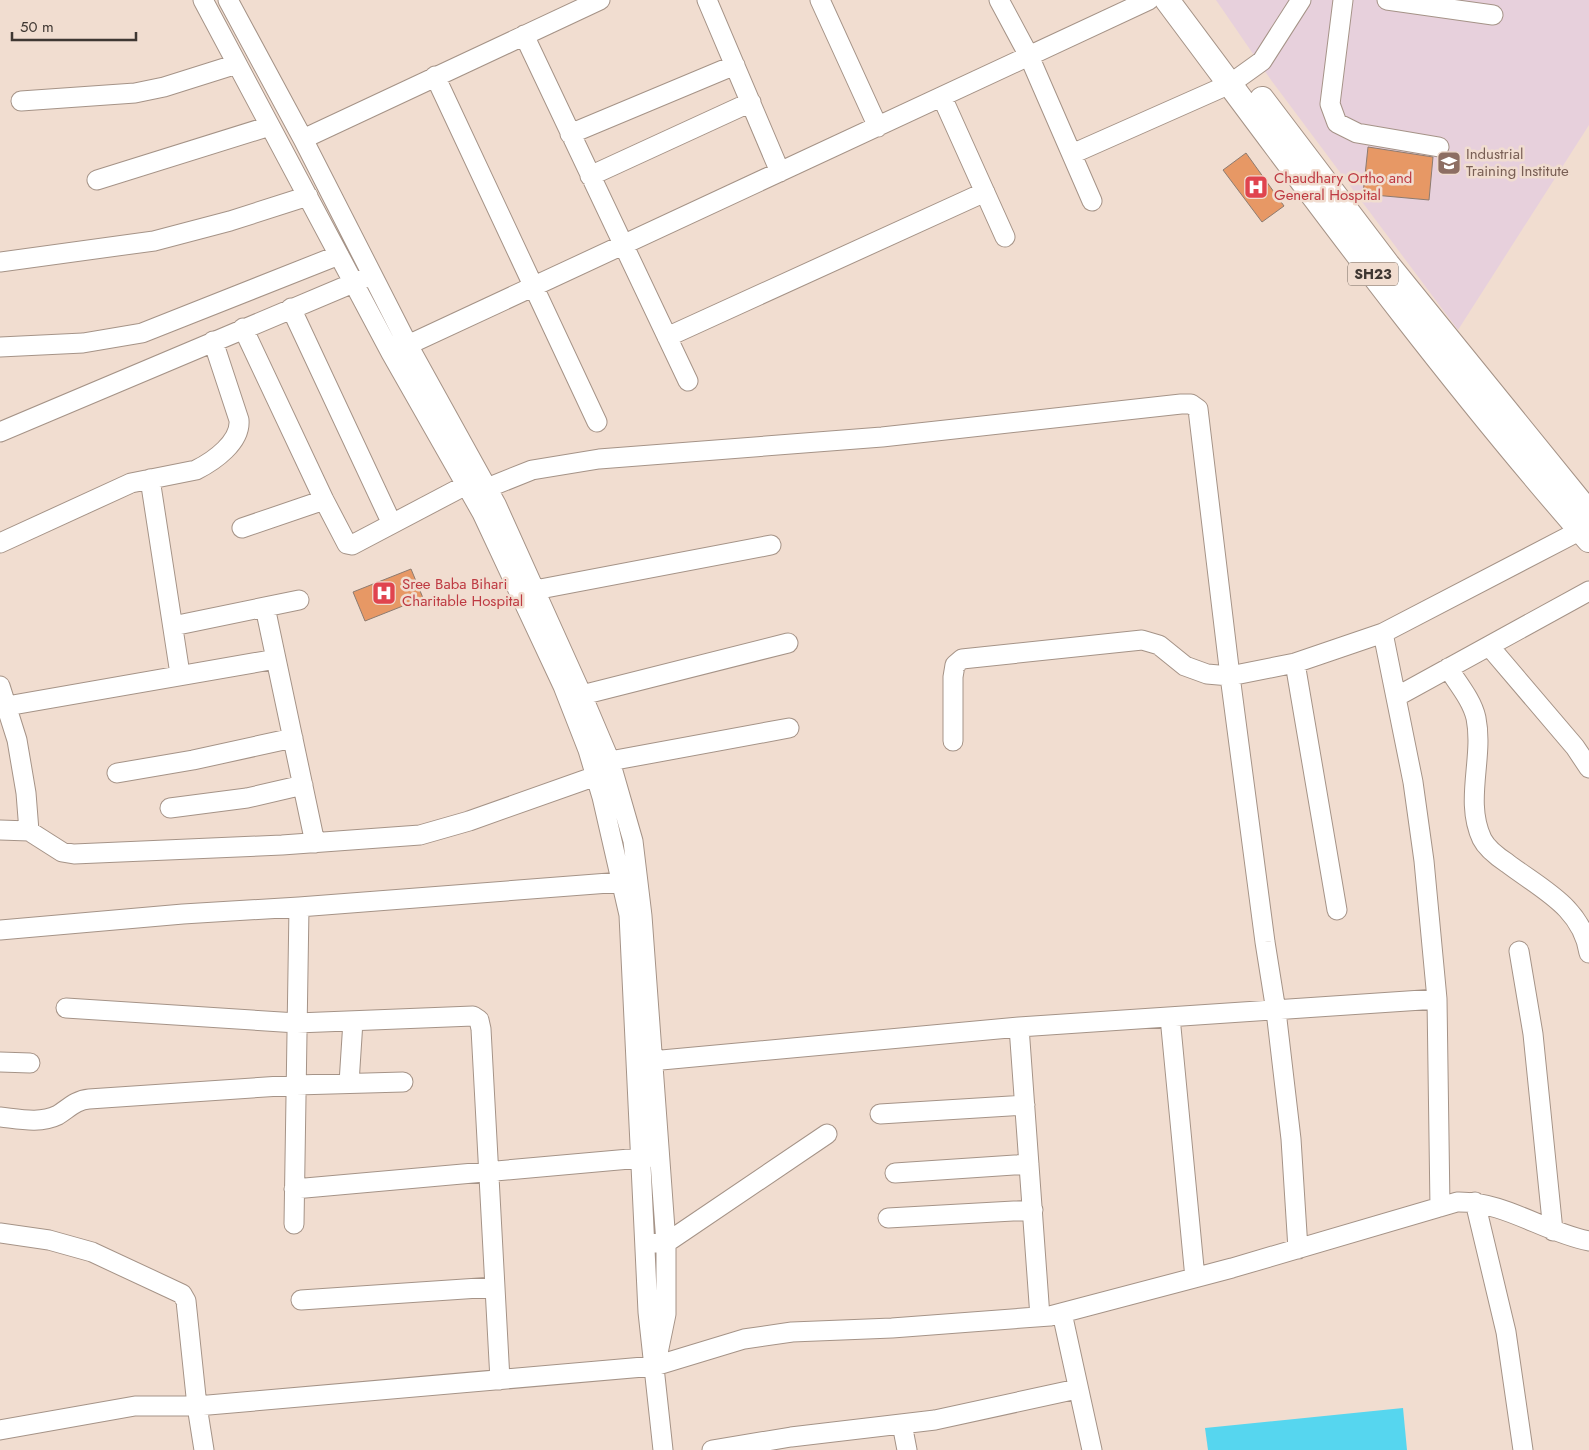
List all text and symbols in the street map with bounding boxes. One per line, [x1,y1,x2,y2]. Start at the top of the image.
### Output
scale bar [12,10,136,42]
text: 50 m [20,16,54,38]
place label: Industrial Training Institute [1466,143,1569,182]
school or university icon: Industrial Training Institute [1436,150,1462,176]
place label: Chaudhary Ortho and General Hospital [1274,167,1412,206]
hospital icon: Chaudhary Ortho and General Hospital [1243,174,1269,200]
road number: SH23 [1348,262,1398,286]
place label: Sree Baba Bihari Charitable Hospital [402,573,523,612]
hospital icon: Sree Baba Bihari Charitable Hospital [371,580,397,606]

